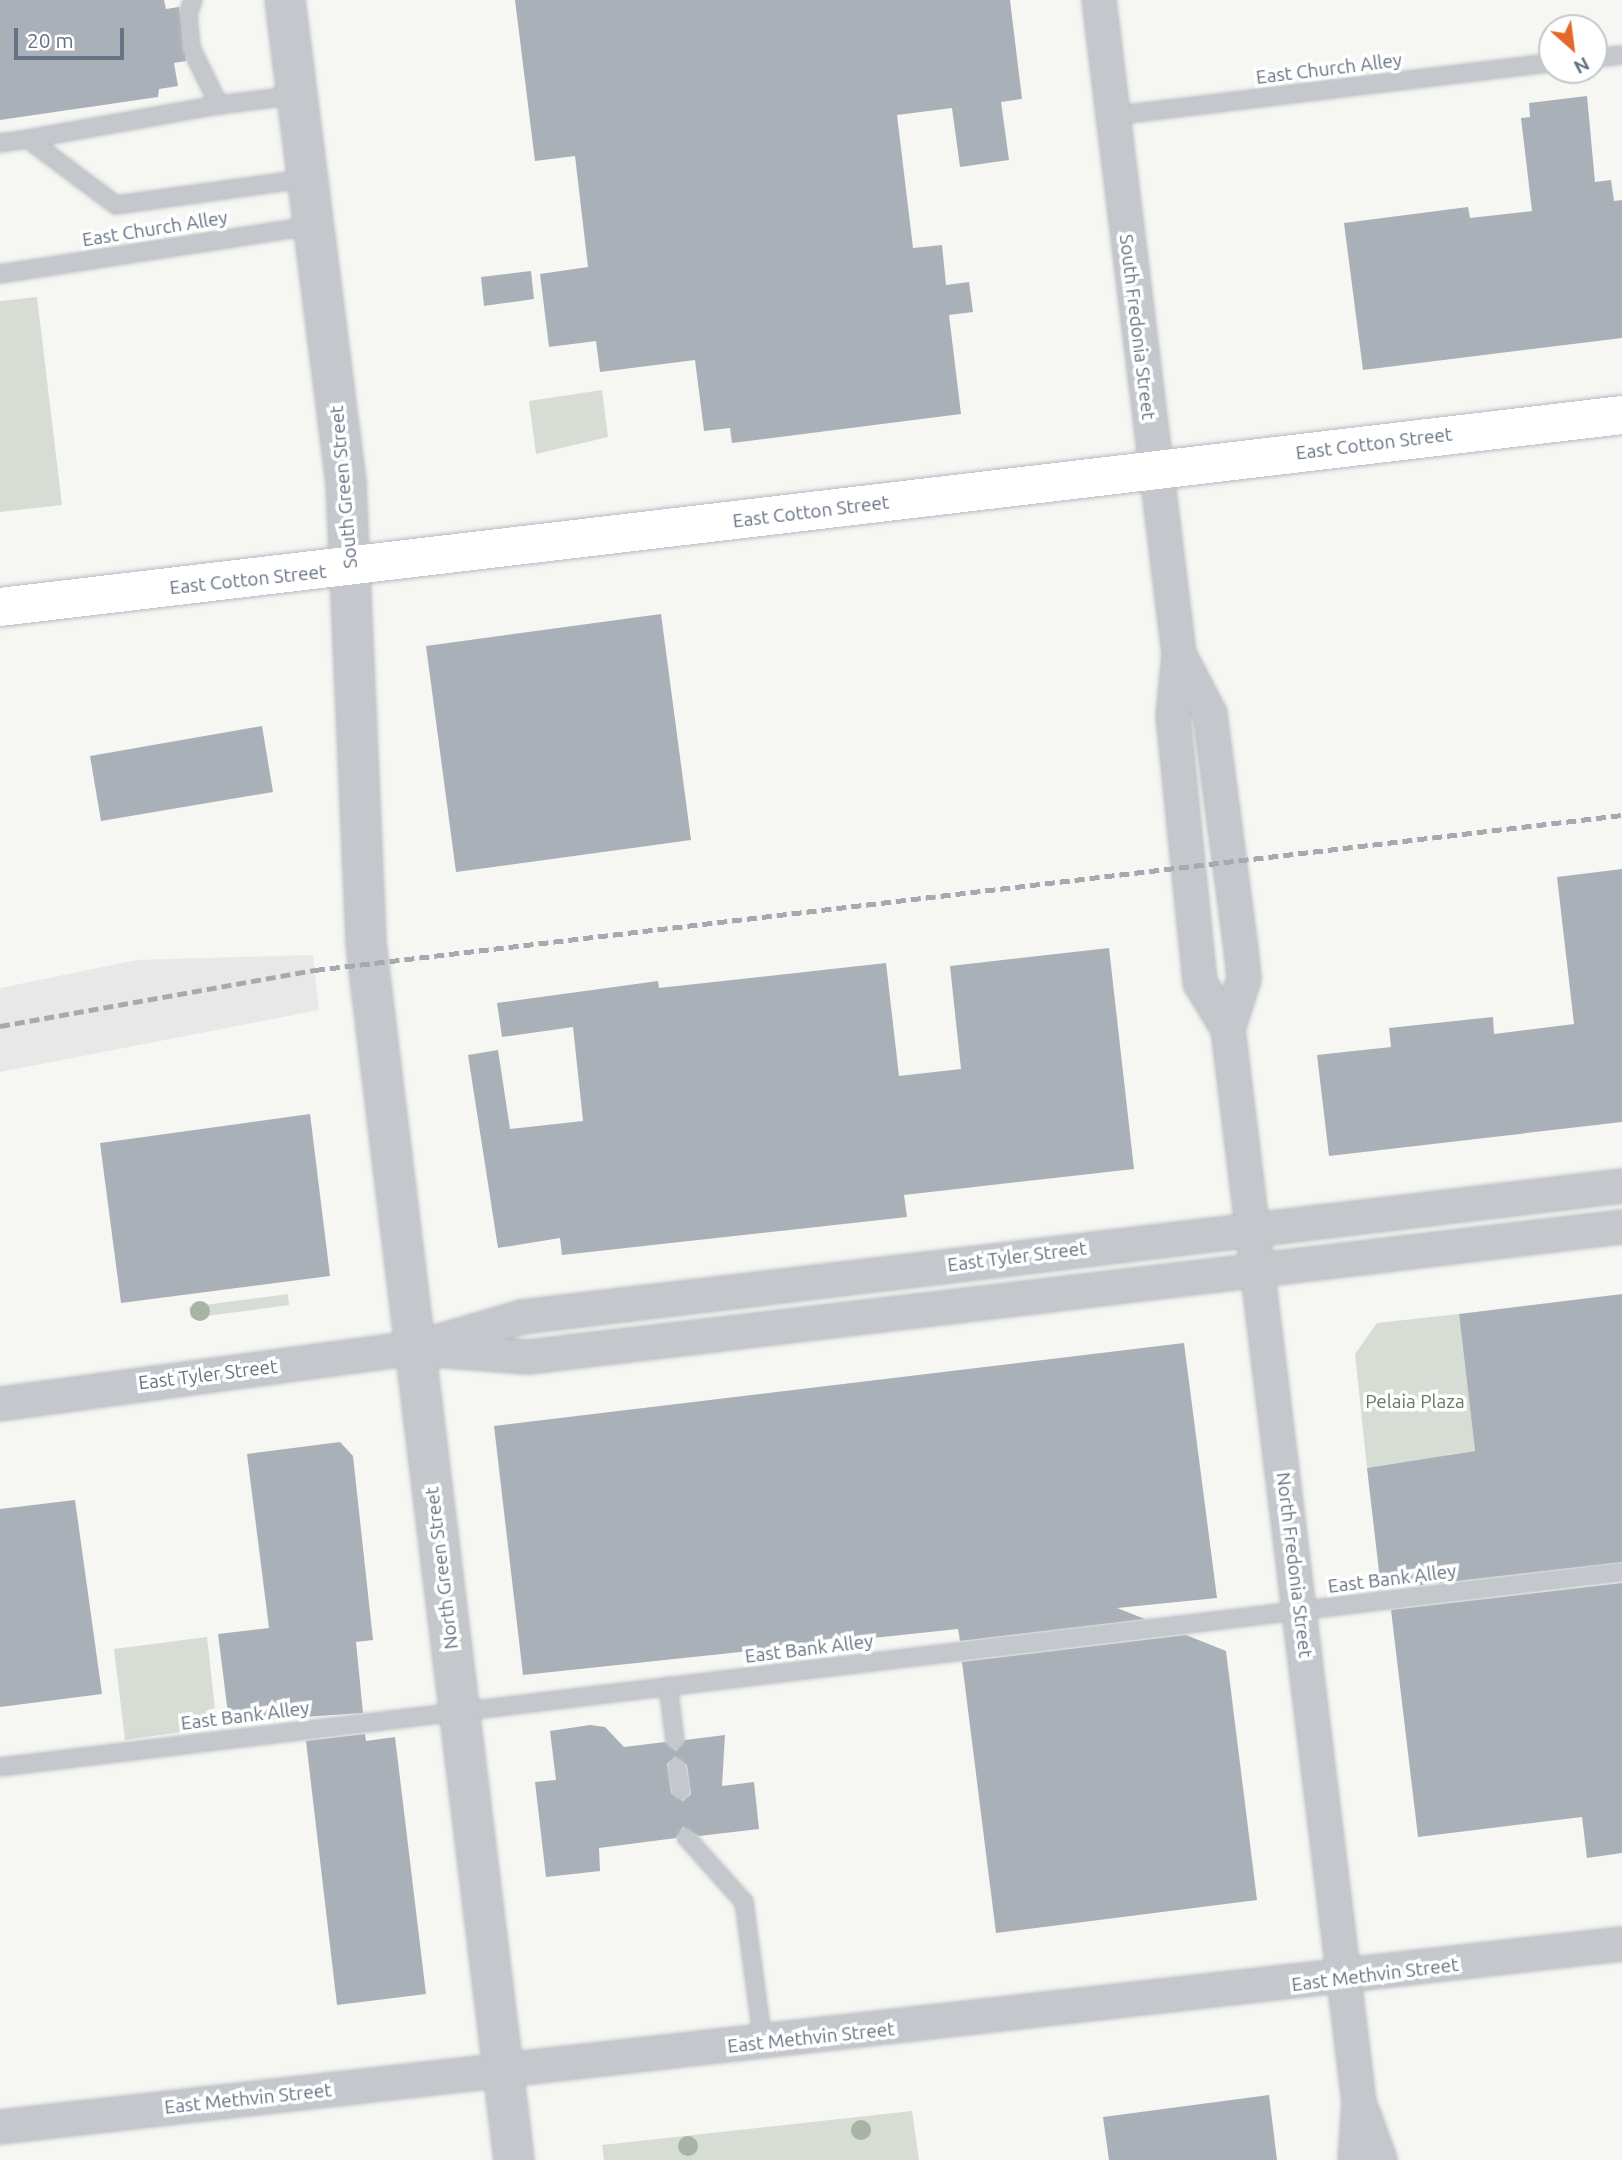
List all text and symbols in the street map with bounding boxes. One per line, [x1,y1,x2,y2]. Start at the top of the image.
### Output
scale bar [18,14,128,58]
north arrow [1538,14,1608,84]
text: 20 m [27,28,74,52]
street label: East Church Alley [1255,49,1403,89]
text: N [1570,53,1593,79]
street label: East Church Alley [81,206,229,252]
street label: South Fredonia Street [1114,233,1160,421]
street label: South Green Street [326,405,362,569]
street label: East Cotton Street [1294,423,1454,465]
street label: East Cotton Street [731,491,891,533]
street label: East Cotton Street [169,560,327,600]
street label: East Tyler Street [946,1237,1088,1277]
street label: East Tyler Street [137,1355,279,1395]
park label: Pelaia Plaza [1365,1391,1465,1413]
street label: North Fredonia Street [1271,1471,1317,1659]
street label: North Green Street [421,1485,463,1651]
street label: East Bank Alley [1327,1560,1457,1598]
street label: East Bank Alley [744,1630,874,1668]
street label: East Bank Alley [180,1697,310,1735]
street label: East Methvin Street [1290,1953,1460,1997]
street label: East Methvin Street [726,2018,896,2058]
street label: East Methvin Street [163,2079,333,2119]

